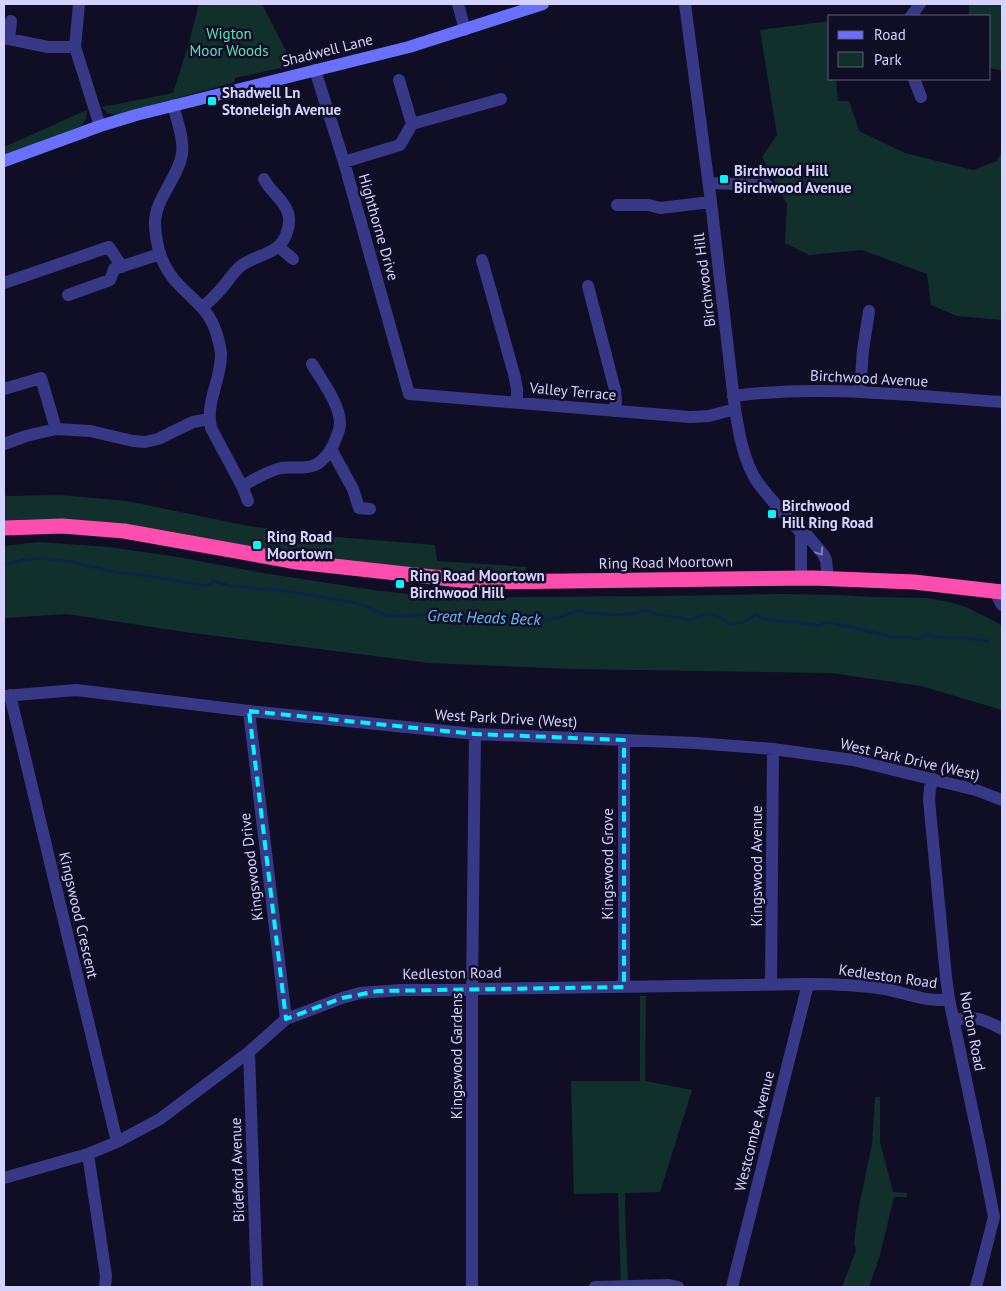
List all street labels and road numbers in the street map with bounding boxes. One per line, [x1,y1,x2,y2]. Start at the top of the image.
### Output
street label: Shadwell Lane [279,29,375,71]
street label: Highthorne Drive [355,171,403,283]
street label: Birchwood Hill [689,231,719,328]
street label: Birchwood Avenue [809,365,929,391]
street label: Valley Terrace [528,378,617,404]
street label: Ring Road Moortown [599,551,733,573]
street label: West Park Drive (West) [434,705,578,731]
street label: West Park Drive (West) [838,734,982,784]
street label: Kingswood Avenue [747,805,766,927]
street label: Kingswood Grove [598,808,617,920]
street label: Kingswood Drive [235,812,267,922]
street label: Kingswood Crescent [55,850,103,980]
street label: Kedleston Road [837,960,939,992]
street label: Kedleston Road [402,963,502,983]
street label: Norton Road [956,990,990,1072]
street label: Kingswood Gardens [447,993,466,1119]
street label: Westcombe Avenue [730,1069,778,1193]
street label: Bideford Avenue [226,1117,248,1223]

